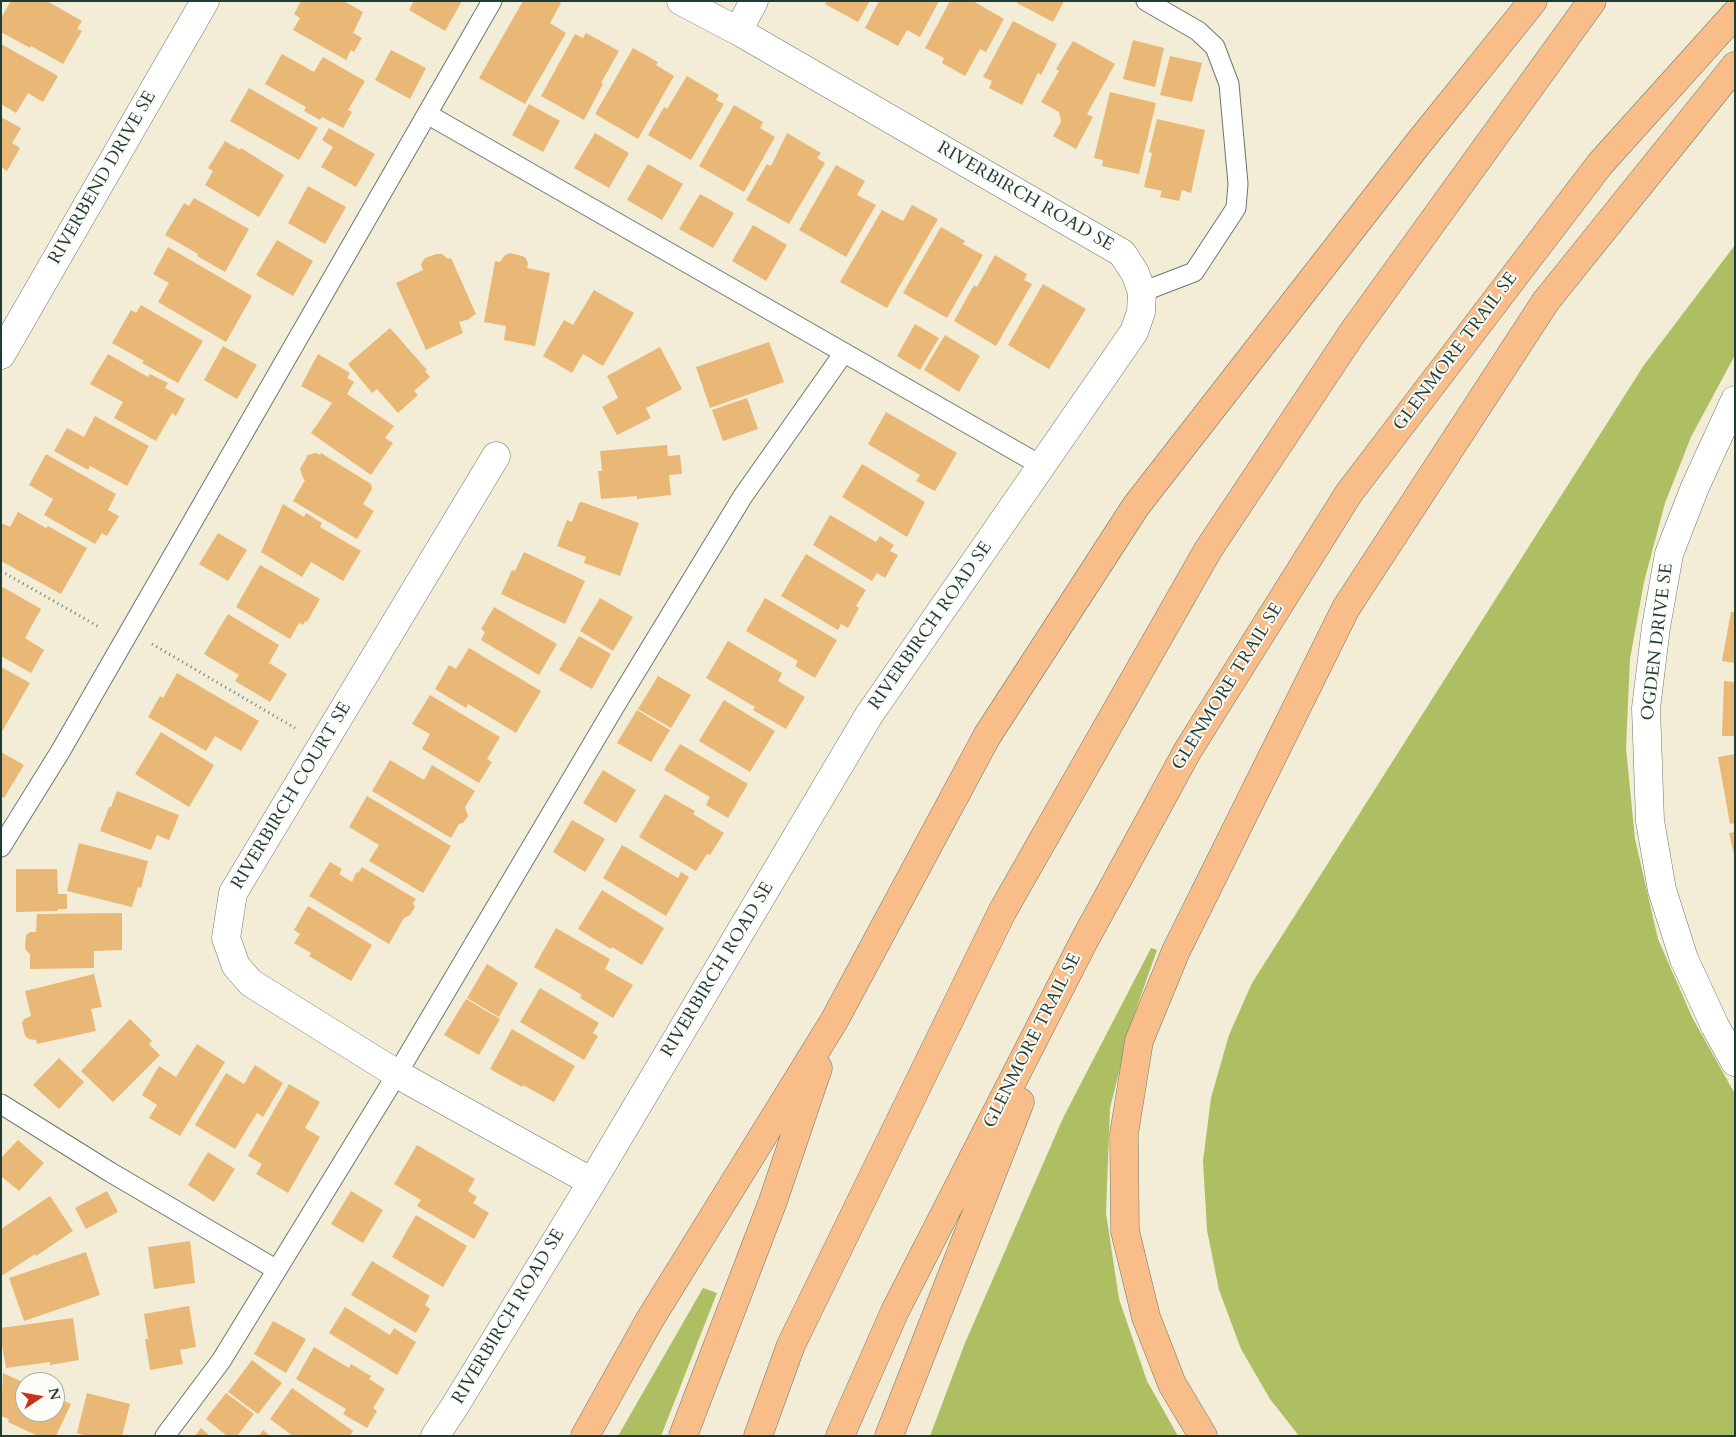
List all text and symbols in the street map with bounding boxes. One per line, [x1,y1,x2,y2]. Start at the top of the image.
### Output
street label: RIVERBEND DRIVE SE [45,88,161,268]
street label: RIVERBIRCH ROAD SE [933,138,1117,256]
street label: GLENMORE TRAIL SE [1389,268,1523,436]
street label: RIVERBIRCH ROAD SE [865,538,997,714]
street label: OGDEN DRIVE SE [1638,562,1678,722]
street label: GLENMORE TRAIL SE [1168,599,1288,775]
street label: RIVERBIRCH COURT SE [227,698,357,894]
street label: RIVERBIRCH ROAD SE [657,879,779,1061]
street label: GLENMORE TRAIL SE [980,950,1086,1132]
street label: RIVERBIRCH ROAD SE [448,1226,570,1408]
north arrow [15,1372,65,1422]
text: N [44,1386,65,1402]

